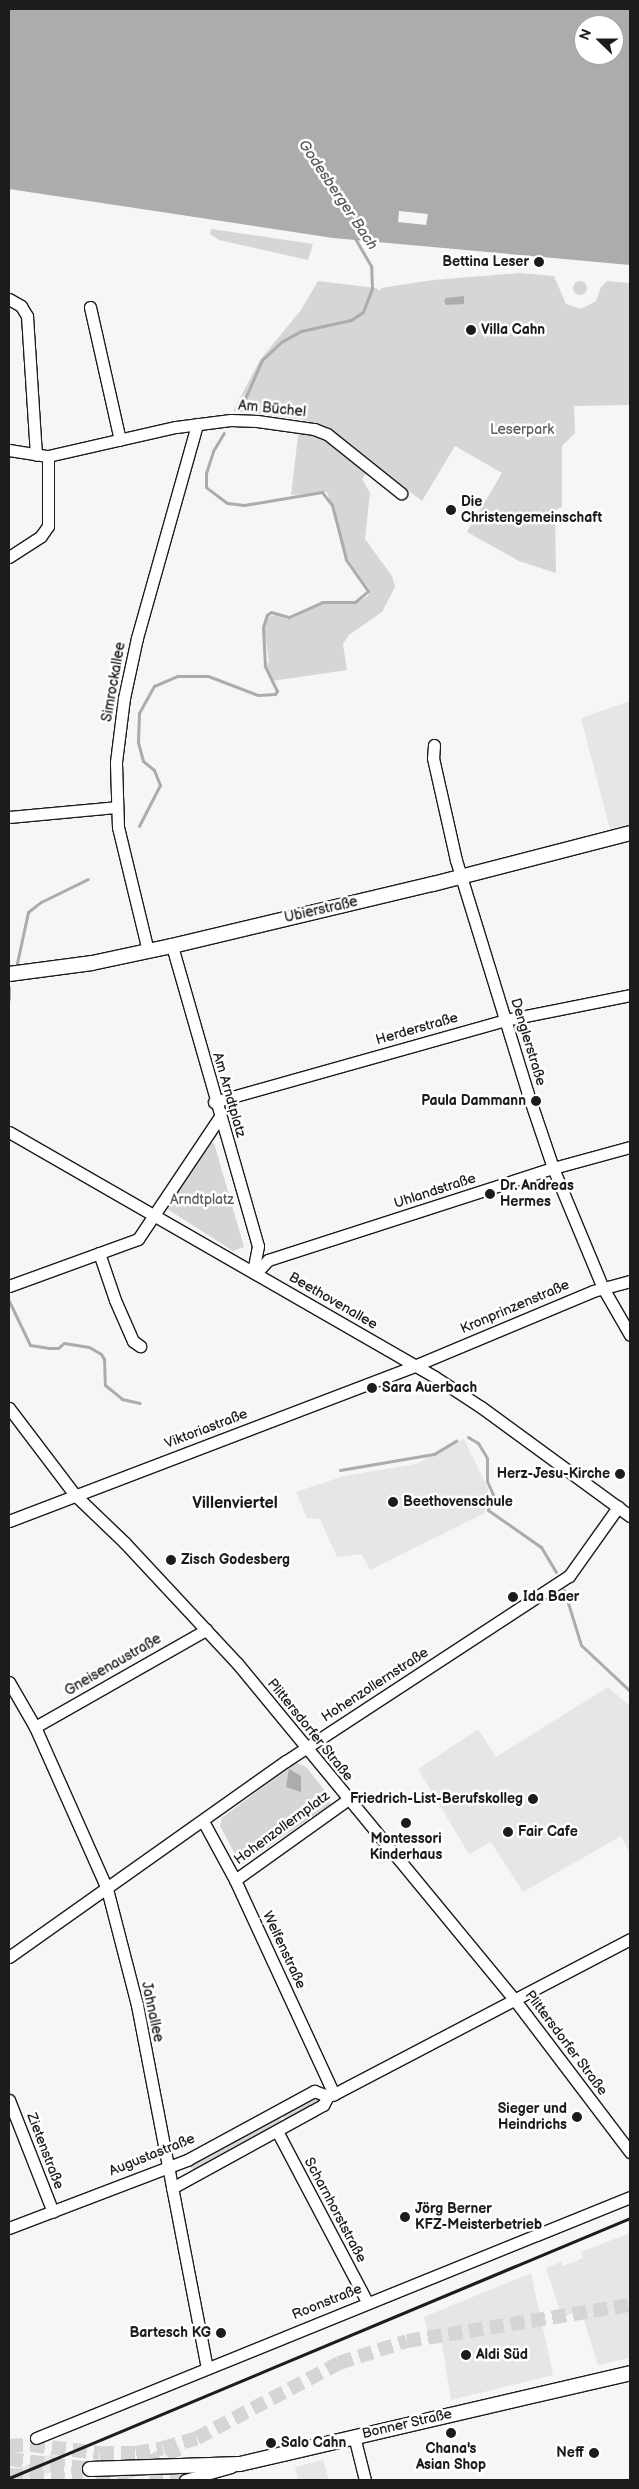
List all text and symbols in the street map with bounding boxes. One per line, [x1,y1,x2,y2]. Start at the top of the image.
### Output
north arrow [574,15,624,65]
text: N [576,27,595,43]
water label: Godesberger Bach [295,137,381,253]
place label: Bettina Leser [442,254,529,270]
marker: Bettina Leser [533,256,545,268]
place label: Villa Cahn [481,322,545,338]
marker: Villa Cahn [465,324,477,336]
street label: Am Büchel [237,397,307,421]
park label: Leserpark [490,422,554,438]
place label: Die Christengemeinschaft [461,494,602,526]
marker: Die Christengemeinschaft [445,504,457,516]
street label: Simrockallee [99,641,129,723]
street label: Ubierstraße [283,893,359,927]
street label: Denglerstraße [507,996,549,1088]
street label: Herderstraße [374,1009,460,1049]
street label: Am Arndtplatz [209,1050,249,1140]
place label: Paula Dammann [421,1093,526,1109]
marker: Paula Dammann [530,1095,542,1107]
street label: Uhlandstraße [392,1170,478,1212]
place label: Dr. Andreas Hermes [500,1178,574,1210]
marker: Dr. Andreas Hermes [484,1188,496,1200]
park label: Arndtplatz [170,1192,234,1208]
street label: Beethovenallee [286,1269,380,1333]
street label: Kronprinzenstraße [458,1276,572,1338]
place label: Sara Auerbach [382,1380,477,1396]
marker: Sara Auerbach [366,1382,378,1394]
street label: Viktoriastraße [162,1406,250,1452]
place label: Herz-Jesu-Kirche [497,1466,610,1482]
marker: Herz-Jesu-Kirche [614,1468,626,1480]
district label: Villenviertel [192,1494,278,1514]
place label: Beethovenschule [403,1494,513,1510]
marker: Beethovenschule [387,1496,399,1508]
place label: Zisch Godesberg [181,1552,290,1568]
marker: Zisch Godesberg [165,1554,177,1566]
place label: Ida Baer [523,1589,579,1605]
marker: Ida Baer [507,1591,519,1603]
street label: Gneisenaustraße [62,1631,164,1699]
street label: Hohenzollernstraße [318,1644,432,1726]
street label: Plittersdorfer Straße [263,1675,357,1785]
street label: Hohenzollernplatz [231,1788,333,1868]
place label: Friedrich-List-Berufskolleg [350,1791,523,1807]
marker: Friedrich-List-Berufskolleg [527,1793,539,1805]
marker: Montessori Kinderhaus [400,1817,412,1829]
place label: Fair Cafe [518,1824,578,1840]
marker: Fair Cafe [502,1826,514,1838]
place label: Montessori Kinderhaus [370,1831,442,1864]
street label: Welfenstraße [259,1909,309,1991]
street label: Jahnallee [137,1980,167,2044]
street label: Plittersdorfer Straße [521,1987,611,2099]
place label: Sieger und Heindrichs [498,2101,567,2134]
street label: Zietenstraße [23,2111,67,2191]
marker: Sieger und Heindrichs [571,2111,583,2123]
street label: Augustastraße [107,2130,197,2180]
street label: Scharnhorststraße [300,2155,370,2265]
place label: Jörg Berner KFZ-Meisterbetrieb [415,2201,542,2234]
marker: Jörg Berner KFZ-Meisterbetrieb [399,2211,411,2223]
street label: Roonstraße [290,2280,364,2324]
place label: Bartesch KG [129,2325,211,2341]
marker: Bartesch KG [215,2327,227,2339]
place label: Aldi Süd [476,2347,528,2363]
marker: Aldi Süd [460,2349,472,2361]
street label: Bonner Straße [360,2405,454,2443]
marker: Chana's Asian Shop [445,2427,457,2439]
place label: Salo Cahn [281,2435,346,2451]
marker: Salo Cahn [265,2437,277,2449]
place label: Chana's Asian Shop [416,2441,486,2474]
place label: Neff [556,2445,584,2461]
marker: Neff [588,2447,600,2459]

